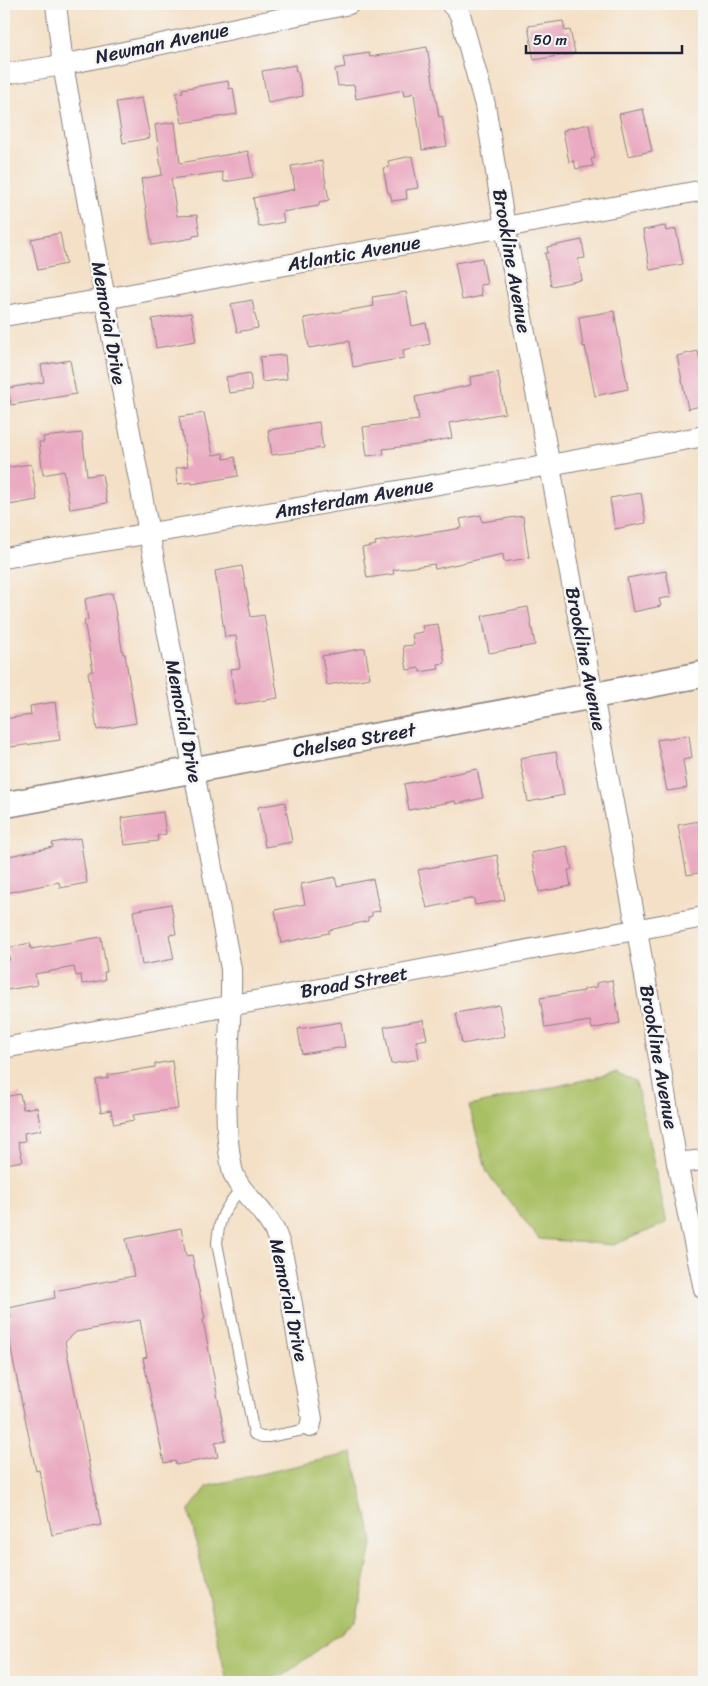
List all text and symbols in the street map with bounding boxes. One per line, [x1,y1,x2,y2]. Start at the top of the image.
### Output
street label: Newman Avenue [92,13,232,73]
scale bar [526,22,682,54]
text: 50 m [533,27,568,53]
street label: Brookline Avenue [483,186,541,336]
street label: Atlantic Avenue [284,225,423,281]
street label: Memorial Drive [82,259,136,387]
street label: Amsterdam Avenue [271,468,436,528]
street label: Brookline Avenue [556,584,616,734]
street label: Memorial Drive [156,657,212,785]
street label: Chelsea Street [290,713,419,767]
street label: Broad Street [298,956,410,1008]
street label: Brookline Avenue [630,982,688,1132]
street label: Memorial Drive [260,1236,318,1364]

